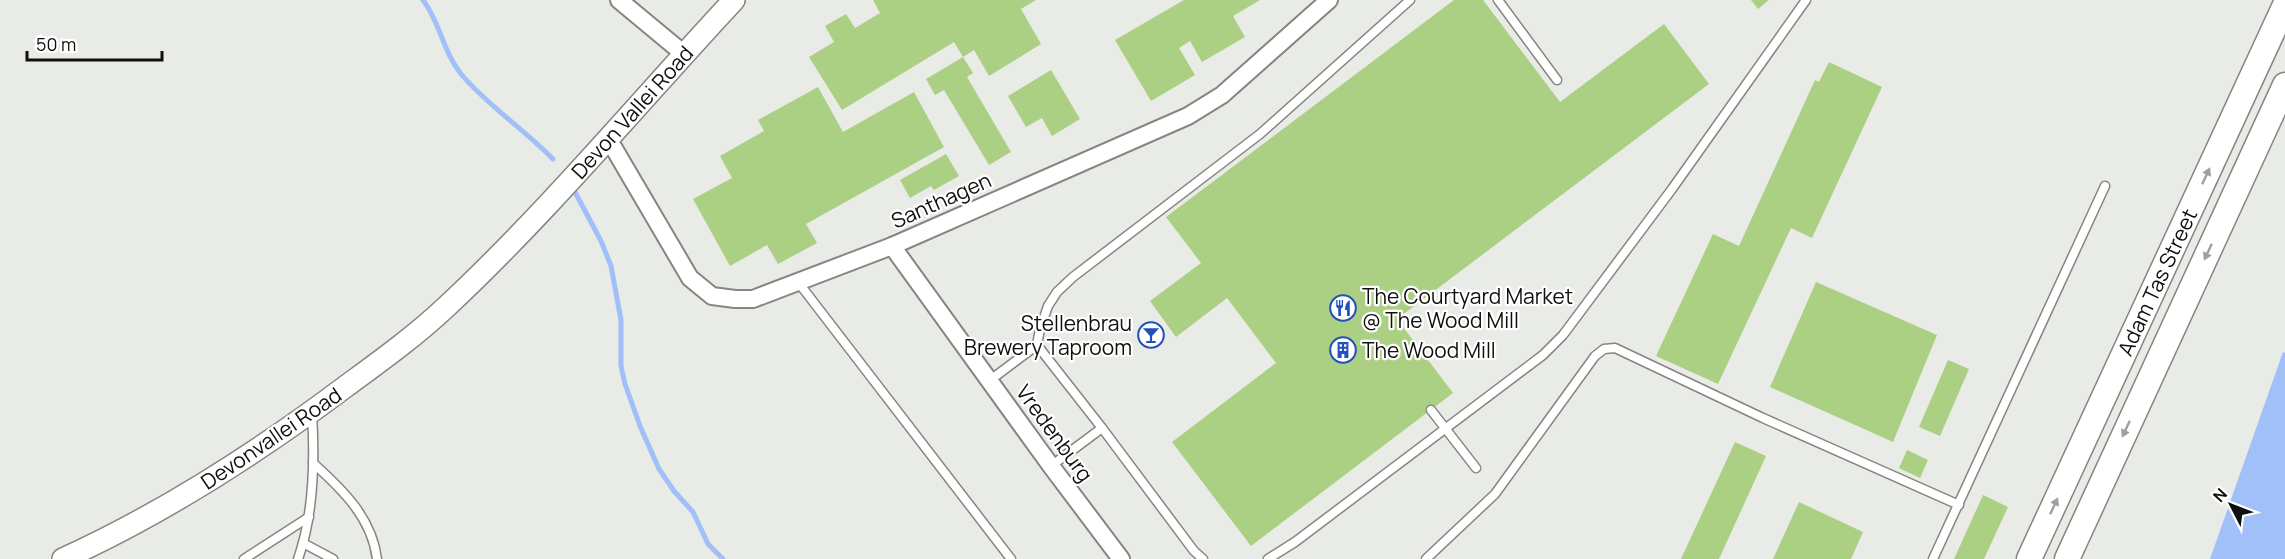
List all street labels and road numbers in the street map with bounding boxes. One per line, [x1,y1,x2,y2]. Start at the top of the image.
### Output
street label: Devon Vallei Road [565,40,699,184]
street label: Santhagen [887,166,995,234]
street label: Adam Tas Street [2111,204,2203,360]
street label: Vredenburg [1010,379,1100,487]
street label: Devonvallei Road [195,381,347,495]

